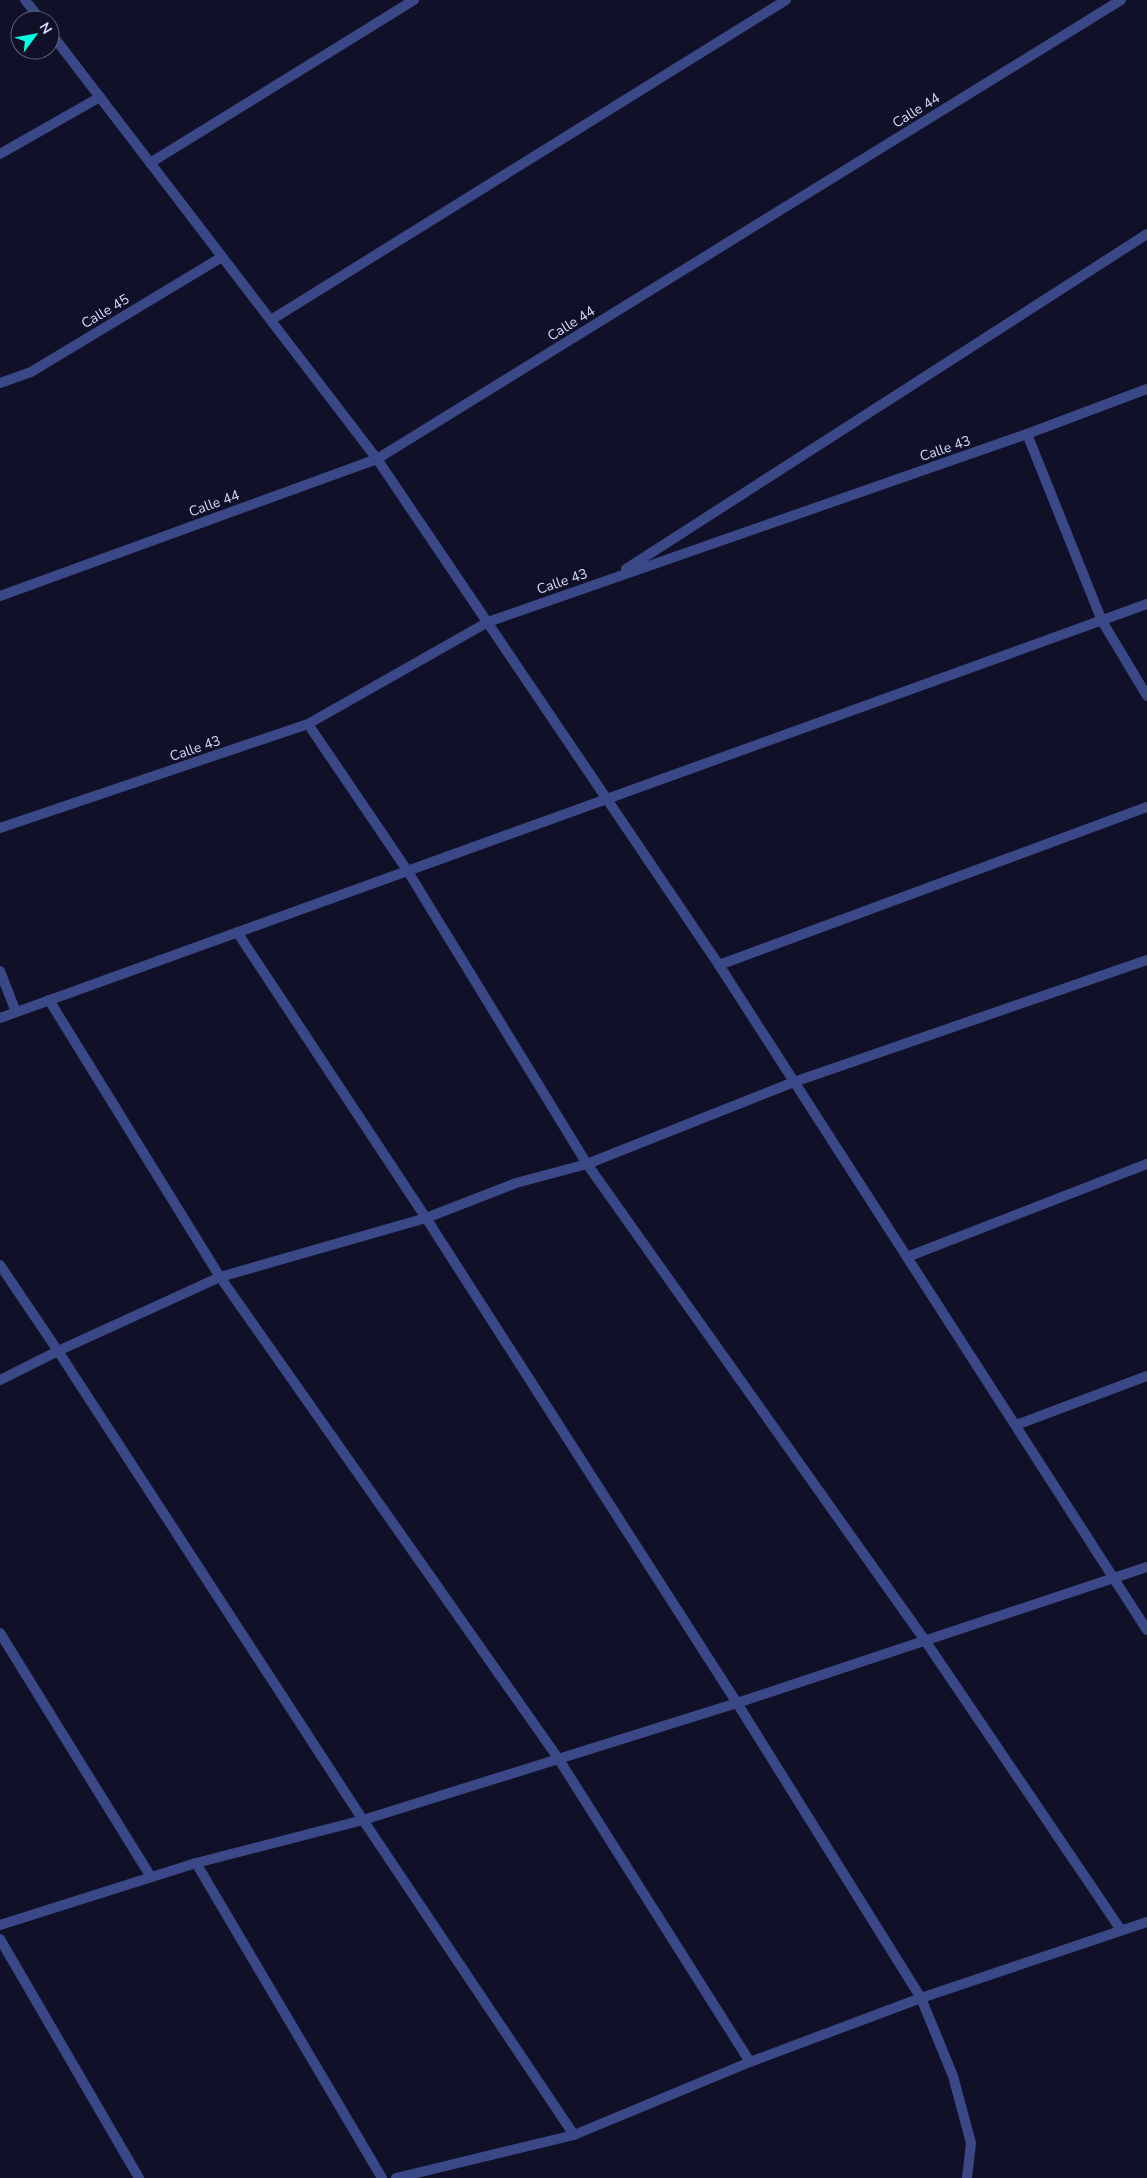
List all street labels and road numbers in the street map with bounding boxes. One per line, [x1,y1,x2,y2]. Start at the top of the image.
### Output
street label: Calle 44 [889,88,944,132]
street label: Calle 45 [78,290,133,333]
street label: Calle 44 [544,301,599,345]
street label: Calle 43 [917,431,973,466]
street label: Calle 44 [186,486,242,521]
street label: Calle 43 [534,564,590,599]
street label: Calle 43 [167,731,223,766]

